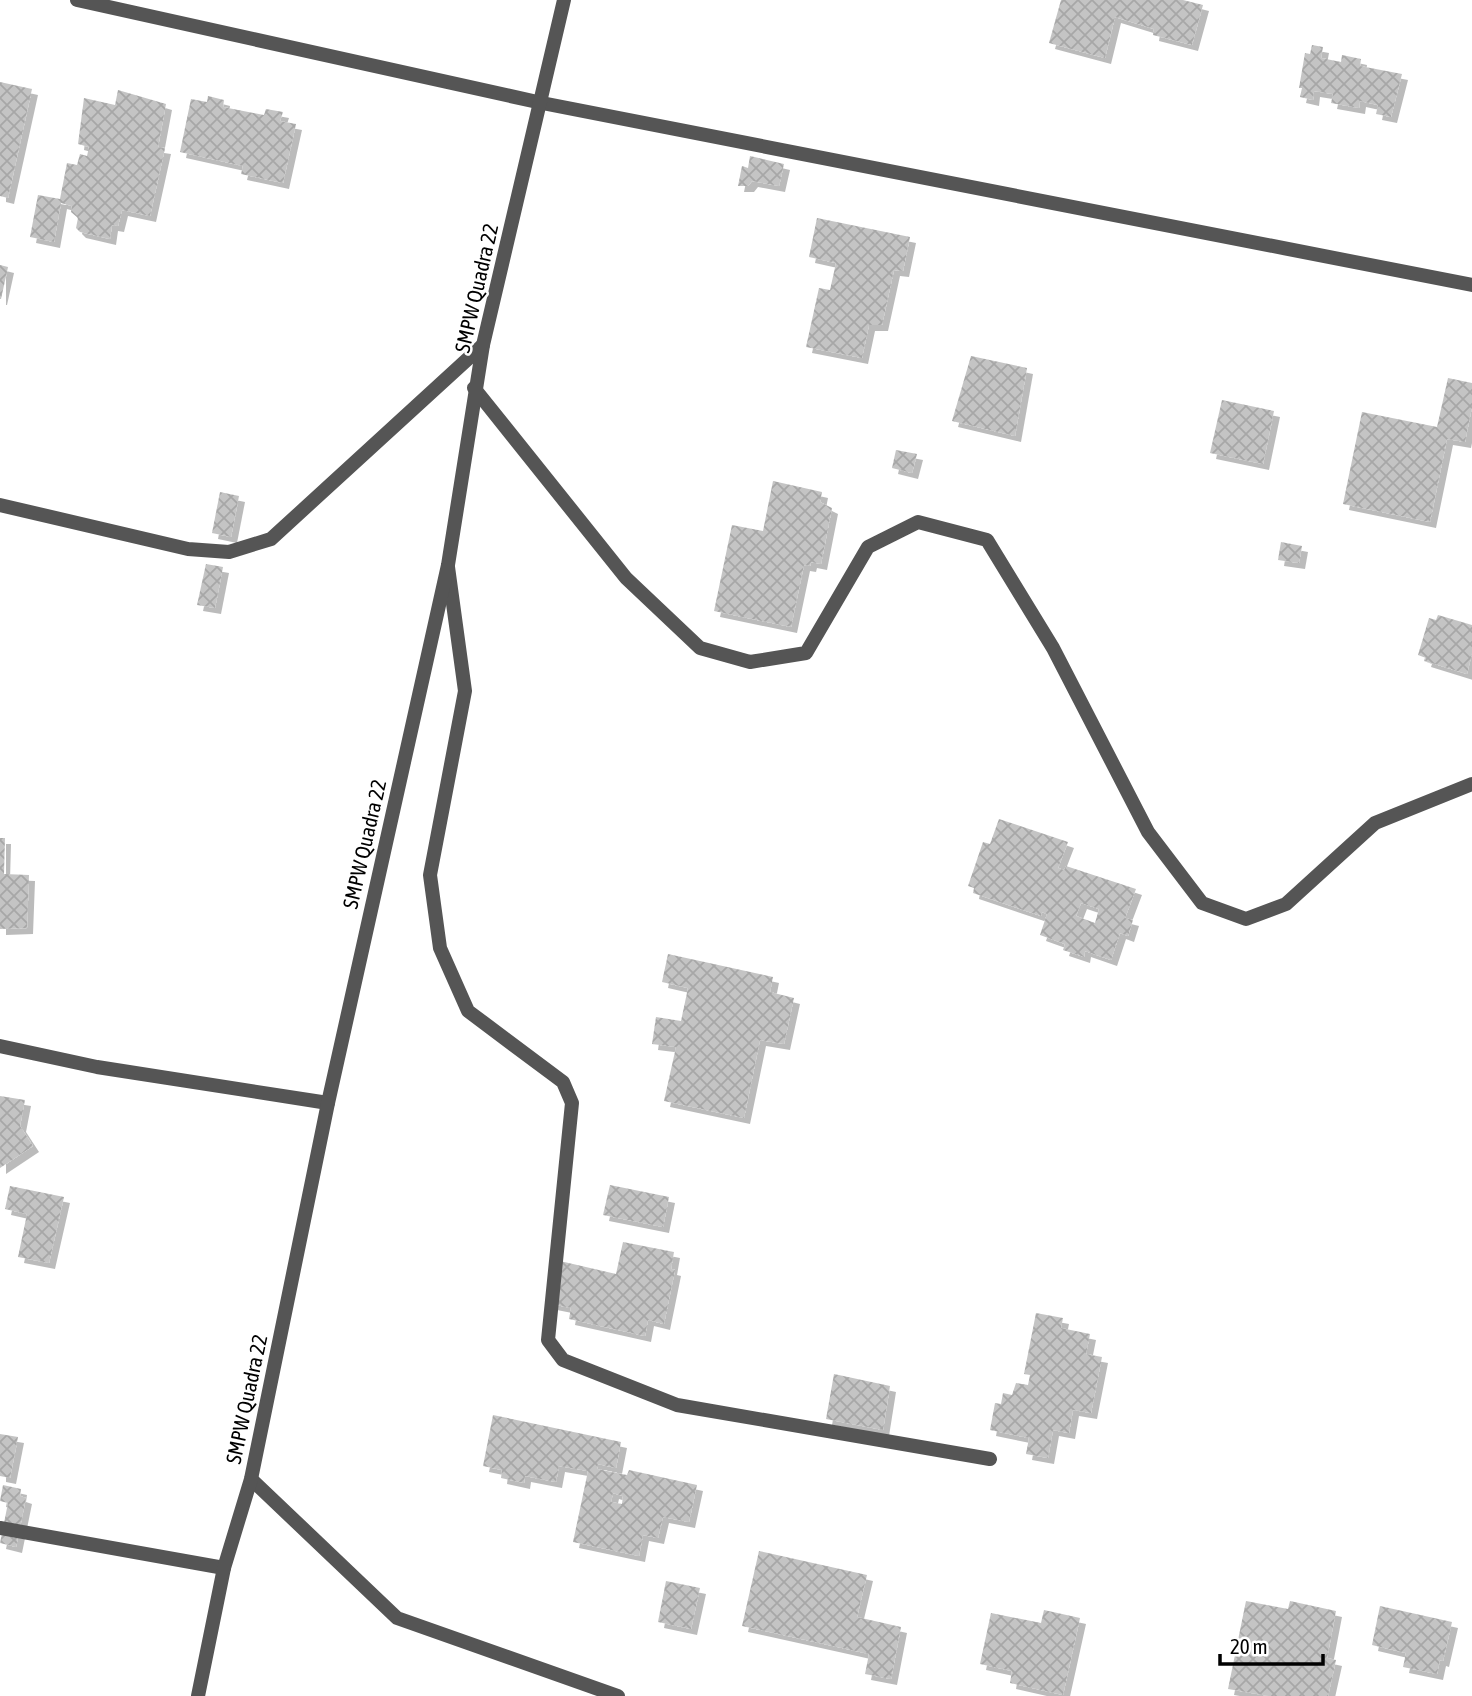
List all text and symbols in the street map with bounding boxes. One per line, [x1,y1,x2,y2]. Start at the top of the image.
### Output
street label: SMPW Quadra 22 [450,221,502,355]
street label: SMPW Quadra 22 [338,777,390,911]
street label: SMPW Quadra 22 [221,1332,271,1466]
scale bar [1220,1622,1323,1666]
text: 20 m [1230,1634,1268,1658]

